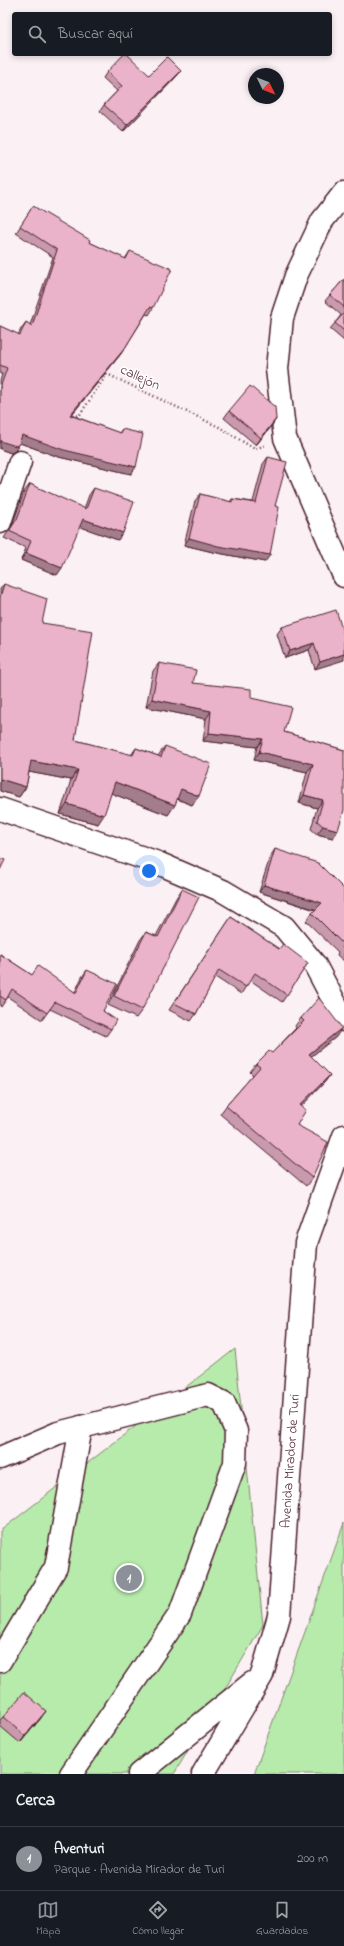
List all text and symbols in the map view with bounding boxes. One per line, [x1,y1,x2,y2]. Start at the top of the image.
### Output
search box [12,12,332,56]
icon: search [26,23,48,45]
text: Buscar aquí [58,23,133,45]
north arrow [248,68,284,104]
street label: callejón [117,360,163,396]
your location [139,861,159,881]
street label: Avenida Mirador de Turi [275,1393,306,1529]
pin: 1 [116,1563,142,1593]
text: Cerca [16,1788,55,1813]
text: Aventuri [54,1838,105,1860]
text: 1 [27,1849,31,1868]
text: 200 m [297,1849,328,1868]
text: Parque · Avenida Mirador de Turi [54,1860,225,1879]
tab: Mapa [36,1899,60,1939]
tab: Cómo llegar [132,1899,184,1939]
tab: Guardados [256,1899,308,1939]

